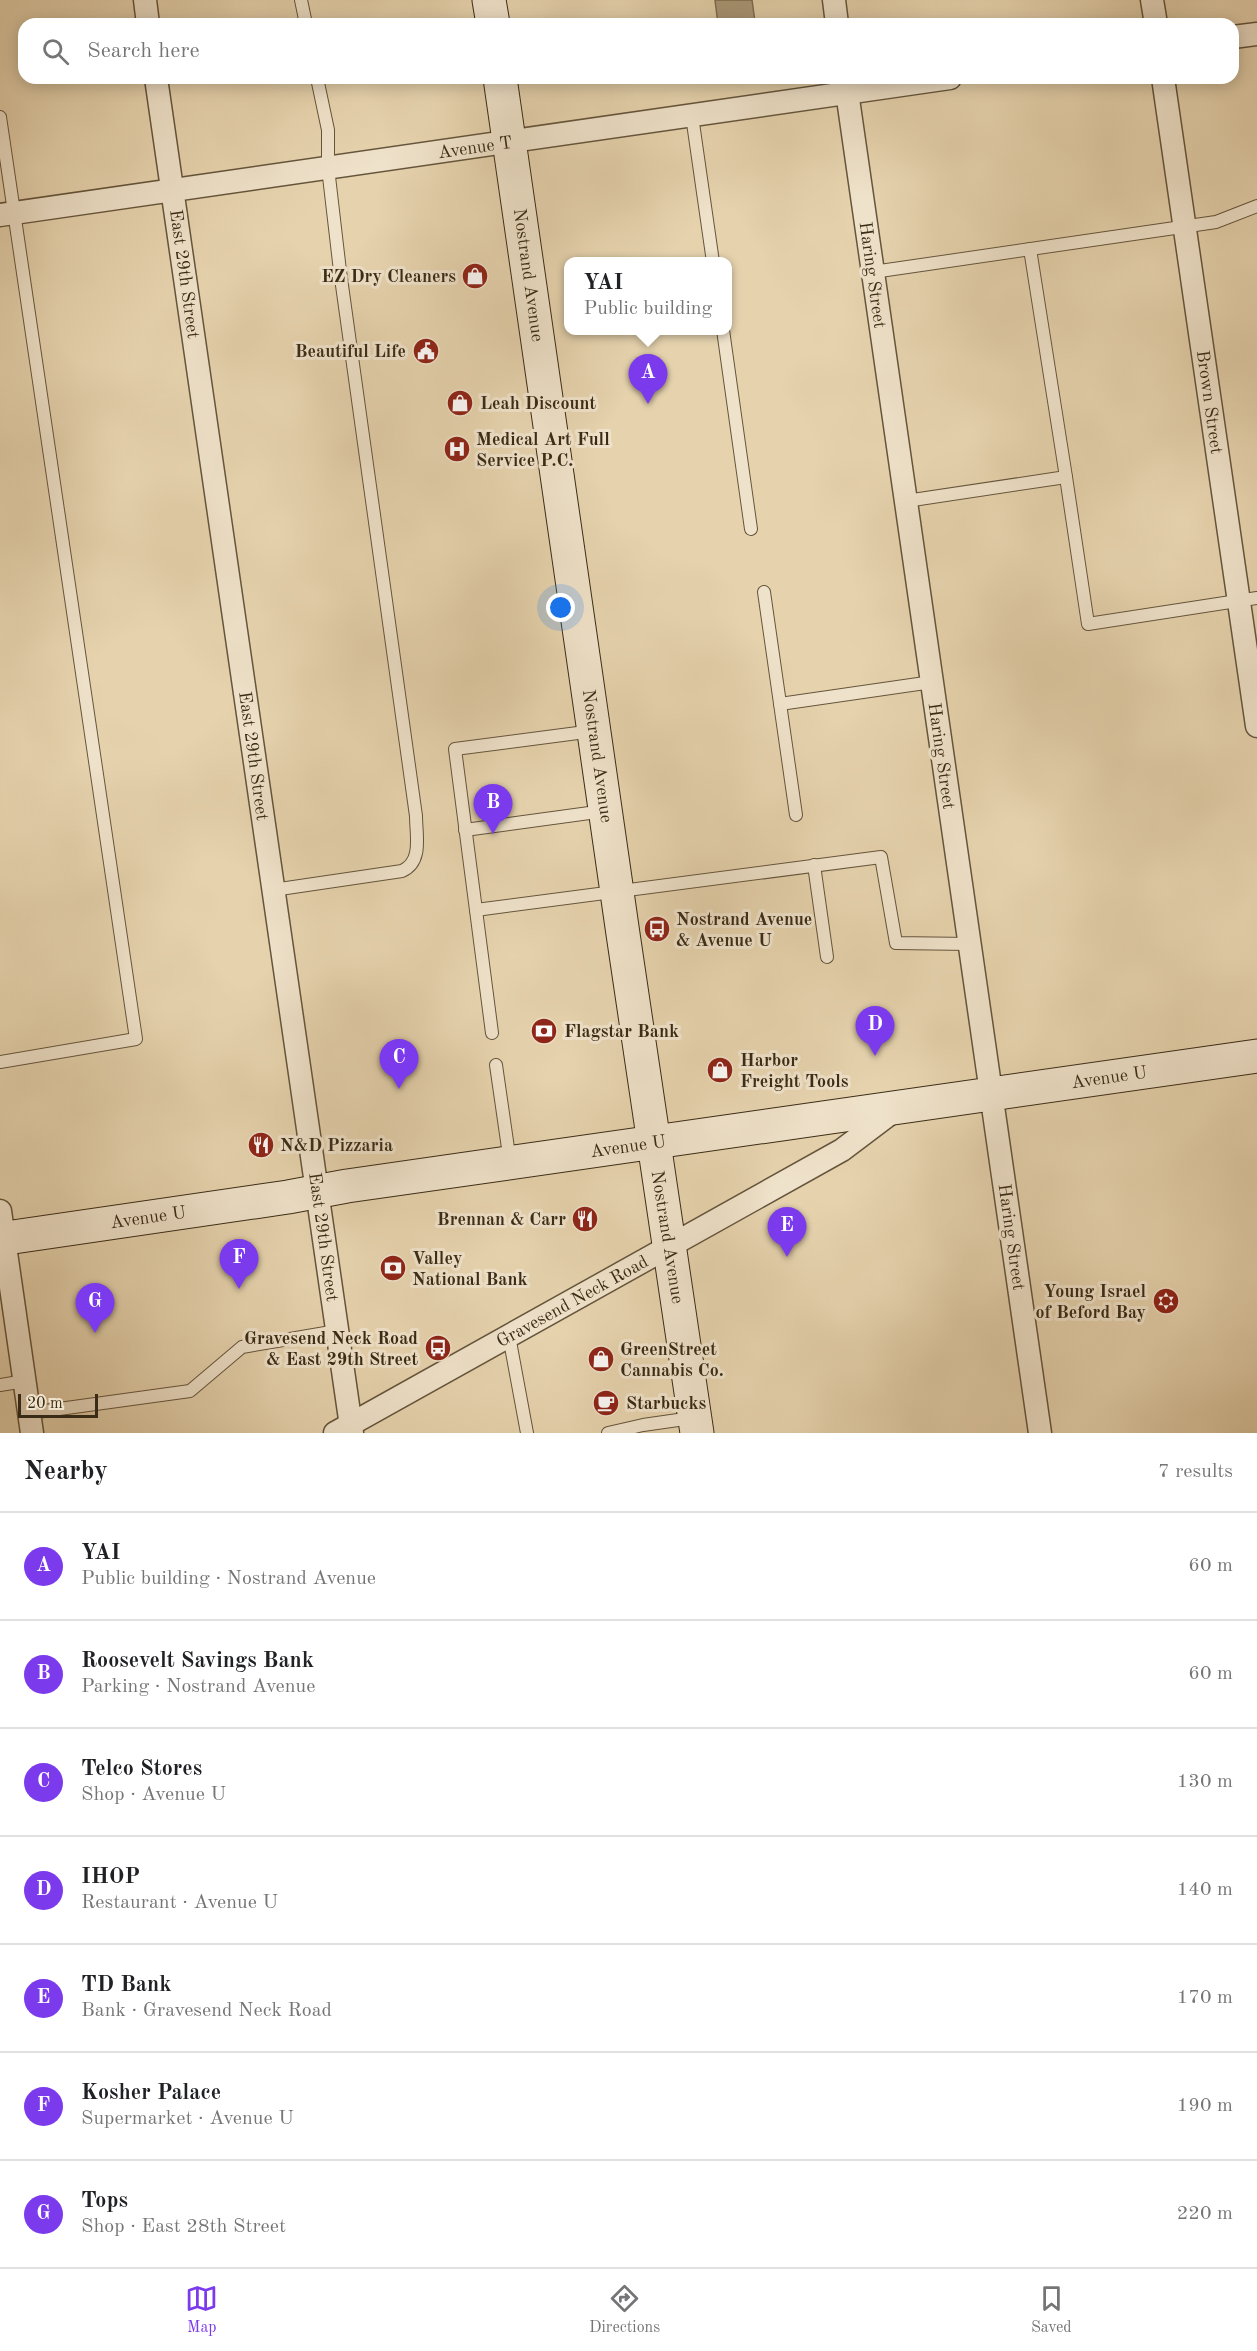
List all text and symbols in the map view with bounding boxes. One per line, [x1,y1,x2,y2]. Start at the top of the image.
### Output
search box [18,18,1239,84]
icon: search [39,35,72,68]
text: Search here [87,40,200,62]
street label: Avenue T [437,134,514,162]
street label: Nostrand Avenue [510,207,546,343]
street label: East 29th Street [166,208,202,340]
street label: Haring Street [856,221,888,330]
popup [564,257,732,335]
shop icon: EZ Dry Cleaners [460,261,490,291]
place label: EZ Dry Cleaners [321,268,456,286]
text: YAI [584,272,623,294]
text: Public building [584,299,712,319]
public building icon: Beautiful Life [411,336,441,366]
place label: Beautiful Life [295,343,406,361]
street label: Brown Street [1193,349,1225,455]
pin: A [628,354,668,404]
shop icon: Leah Discount [445,388,475,418]
place label: Leah Discount [480,395,596,413]
place label: Medical Art Full Service P.C. [476,431,610,470]
hospital icon: Medical Art Full Service P.C. [442,434,472,464]
your location [546,593,575,622]
street label: Nostrand Avenue [579,688,615,824]
street label: East 29th Street [235,690,271,822]
street label: Haring Street [925,702,957,811]
pin: B [474,784,512,834]
place label: Nostrand Avenue & Avenue U [676,911,812,950]
bus stop icon: Nostrand Avenue & Avenue U [642,914,672,944]
pin: D [856,1006,894,1056]
bank icon: Flagstar Bank [529,1016,559,1046]
place label: Flagstar Bank [564,1023,679,1041]
pin: C [380,1040,418,1089]
place label: Harbor Freight Tools [740,1052,849,1091]
shop icon: Harbor Freight Tools [705,1055,735,1085]
street label: Avenue U [1070,1064,1148,1092]
restaurant icon: N&D Pizzaria [246,1130,276,1160]
street label: Avenue U [589,1133,667,1161]
place label: N&D Pizzaria [280,1137,393,1155]
street label: Nostrand Avenue [648,1169,686,1305]
street label: East 29th Street [305,1171,341,1303]
street label: Haring Street [995,1183,1027,1292]
street label: Avenue U [109,1204,187,1232]
restaurant icon: Brennan & Carr [570,1204,600,1234]
pin: E [768,1208,806,1257]
place label: Brennan & Carr [437,1211,566,1229]
pin: F [220,1240,258,1289]
place label: Valley National Bank [412,1250,528,1289]
bank icon: Valley National Bank [378,1253,408,1283]
street label: Gravesend Neck Road [494,1253,651,1351]
place label: Young Israel of Beford Bay [1036,1283,1146,1322]
pin: G [76,1284,115,1333]
synagogue icon: Young Israel of Beford Bay [1151,1286,1181,1316]
place label: Gravesend Neck Road & East 29th Street [244,1330,418,1369]
bus stop icon: Gravesend Neck Road & East 29th Street [423,1333,453,1363]
place label: GreenStreet Cannabis Co. [620,1341,724,1380]
shop icon: GreenStreet Cannabis Co. [586,1344,616,1374]
cafe icon: Starbucks [591,1388,621,1418]
scale bar [18,1391,98,1418]
place label: Starbucks [626,1395,707,1413]
text: 20 m [27,1396,63,1412]
text: Nearby [24,1459,108,1485]
text: 7 results [1158,1462,1233,1482]
text: YAI [81,1542,120,1564]
text: A [36,1556,51,1576]
text: 60 m [1188,1556,1233,1576]
text: Public building · Nostrand Avenue [81,1569,376,1589]
text: Roosevelt Savings Bank [81,1650,314,1672]
text: B [36,1664,51,1684]
text: 60 m [1188,1664,1233,1684]
text: Parking · Nostrand Avenue [81,1677,315,1697]
text: Telco Stores [81,1758,202,1780]
text: C [37,1772,50,1792]
text: 130 m [1177,1772,1233,1792]
text: Shop · Avenue U [81,1785,226,1805]
text: IHOP [81,1866,140,1888]
text: D [36,1880,51,1900]
text: 140 m [1177,1880,1233,1900]
text: Restaurant · Avenue U [81,1893,278,1913]
text: TD Bank [81,1974,172,1996]
text: E [37,1988,50,2008]
text: 170 m [1177,1988,1233,2008]
text: Bank · Gravesend Neck Road [81,2001,332,2021]
text: Kosher Palace [81,2082,221,2104]
text: F [37,2096,50,2116]
text: 190 m [1177,2096,1233,2116]
text: Supermarket · Avenue U [81,2109,294,2129]
text: Tops [81,2190,128,2212]
text: G [36,2204,51,2224]
text: 220 m [1177,2204,1233,2224]
text: Shop · East 28th Street [81,2217,286,2237]
tab: Map [185,2282,218,2338]
tab: Directions [589,2282,660,2338]
tab: Saved [1031,2282,1072,2338]

